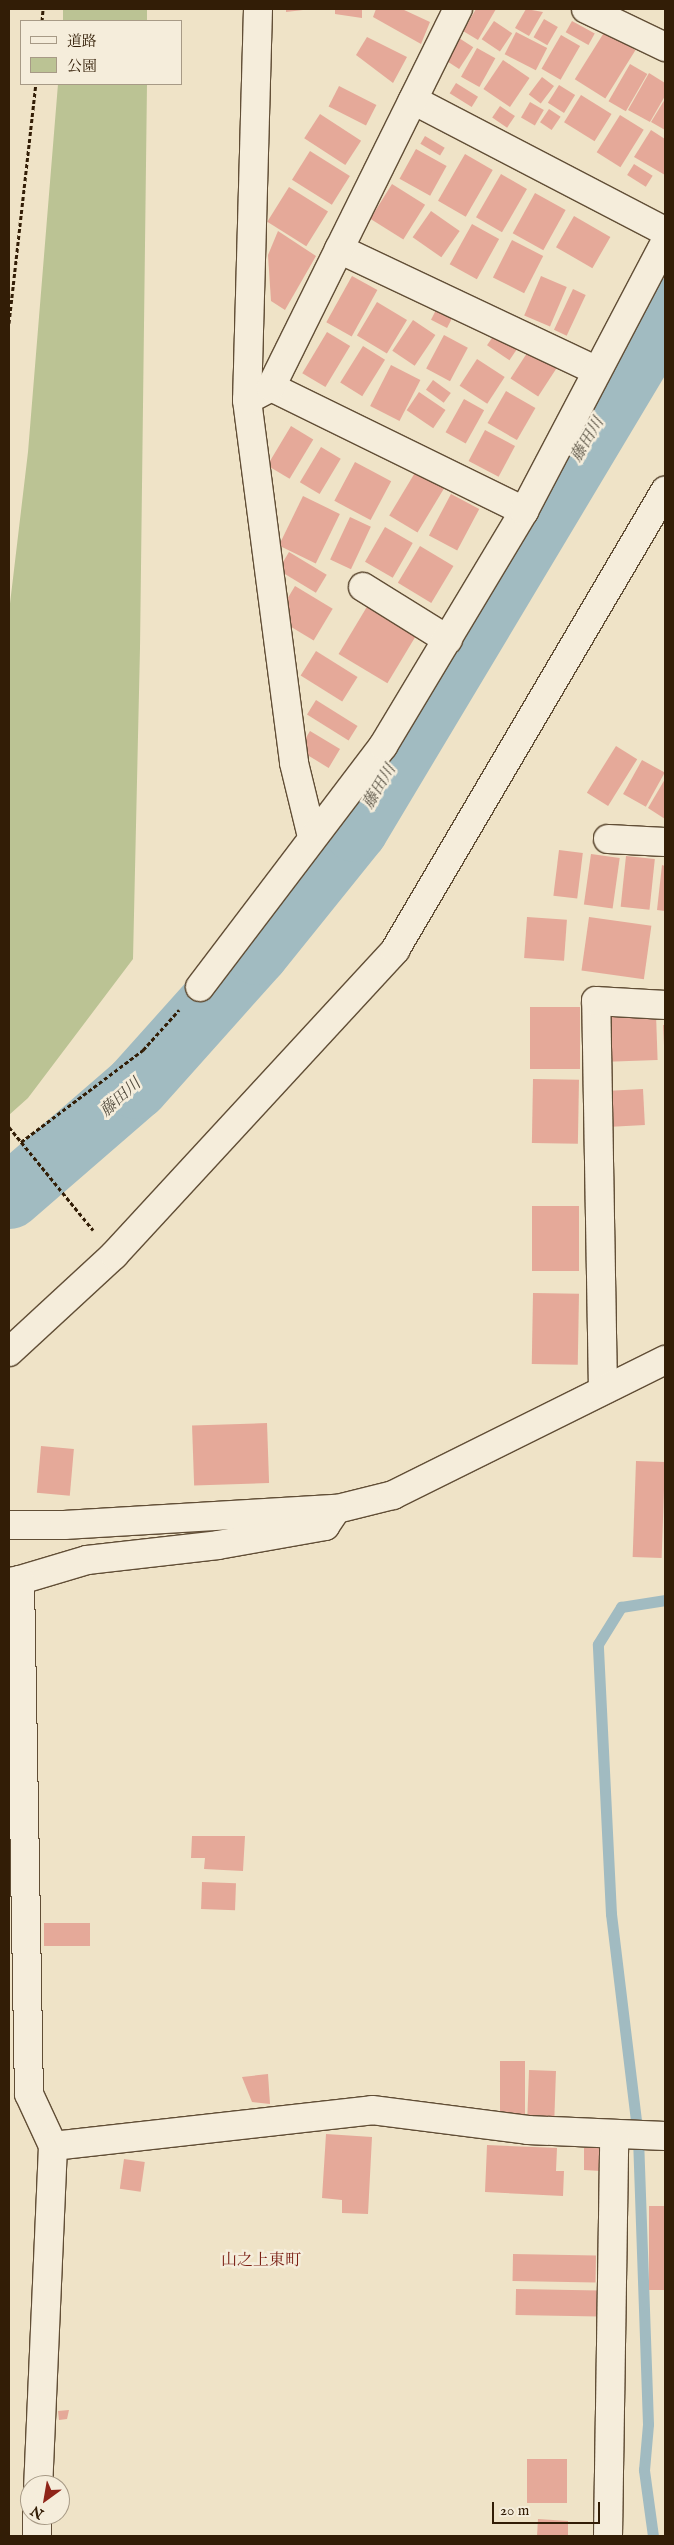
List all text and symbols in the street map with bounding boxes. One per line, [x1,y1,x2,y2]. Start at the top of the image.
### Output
legend [20,20,182,85]
text: 道路 [67,32,97,51]
text: 公園 [67,57,97,76]
water label: 藤田川 [567,414,609,466]
water label: 藤田川 [359,761,401,813]
water label: 藤田川 [97,1075,145,1121]
district label: 山之上東町 [221,2251,301,2271]
north arrow [20,2475,70,2525]
scale bar [494,2492,602,2524]
text: N [28,2501,47,2523]
text: 20 m [500,2501,529,2520]

